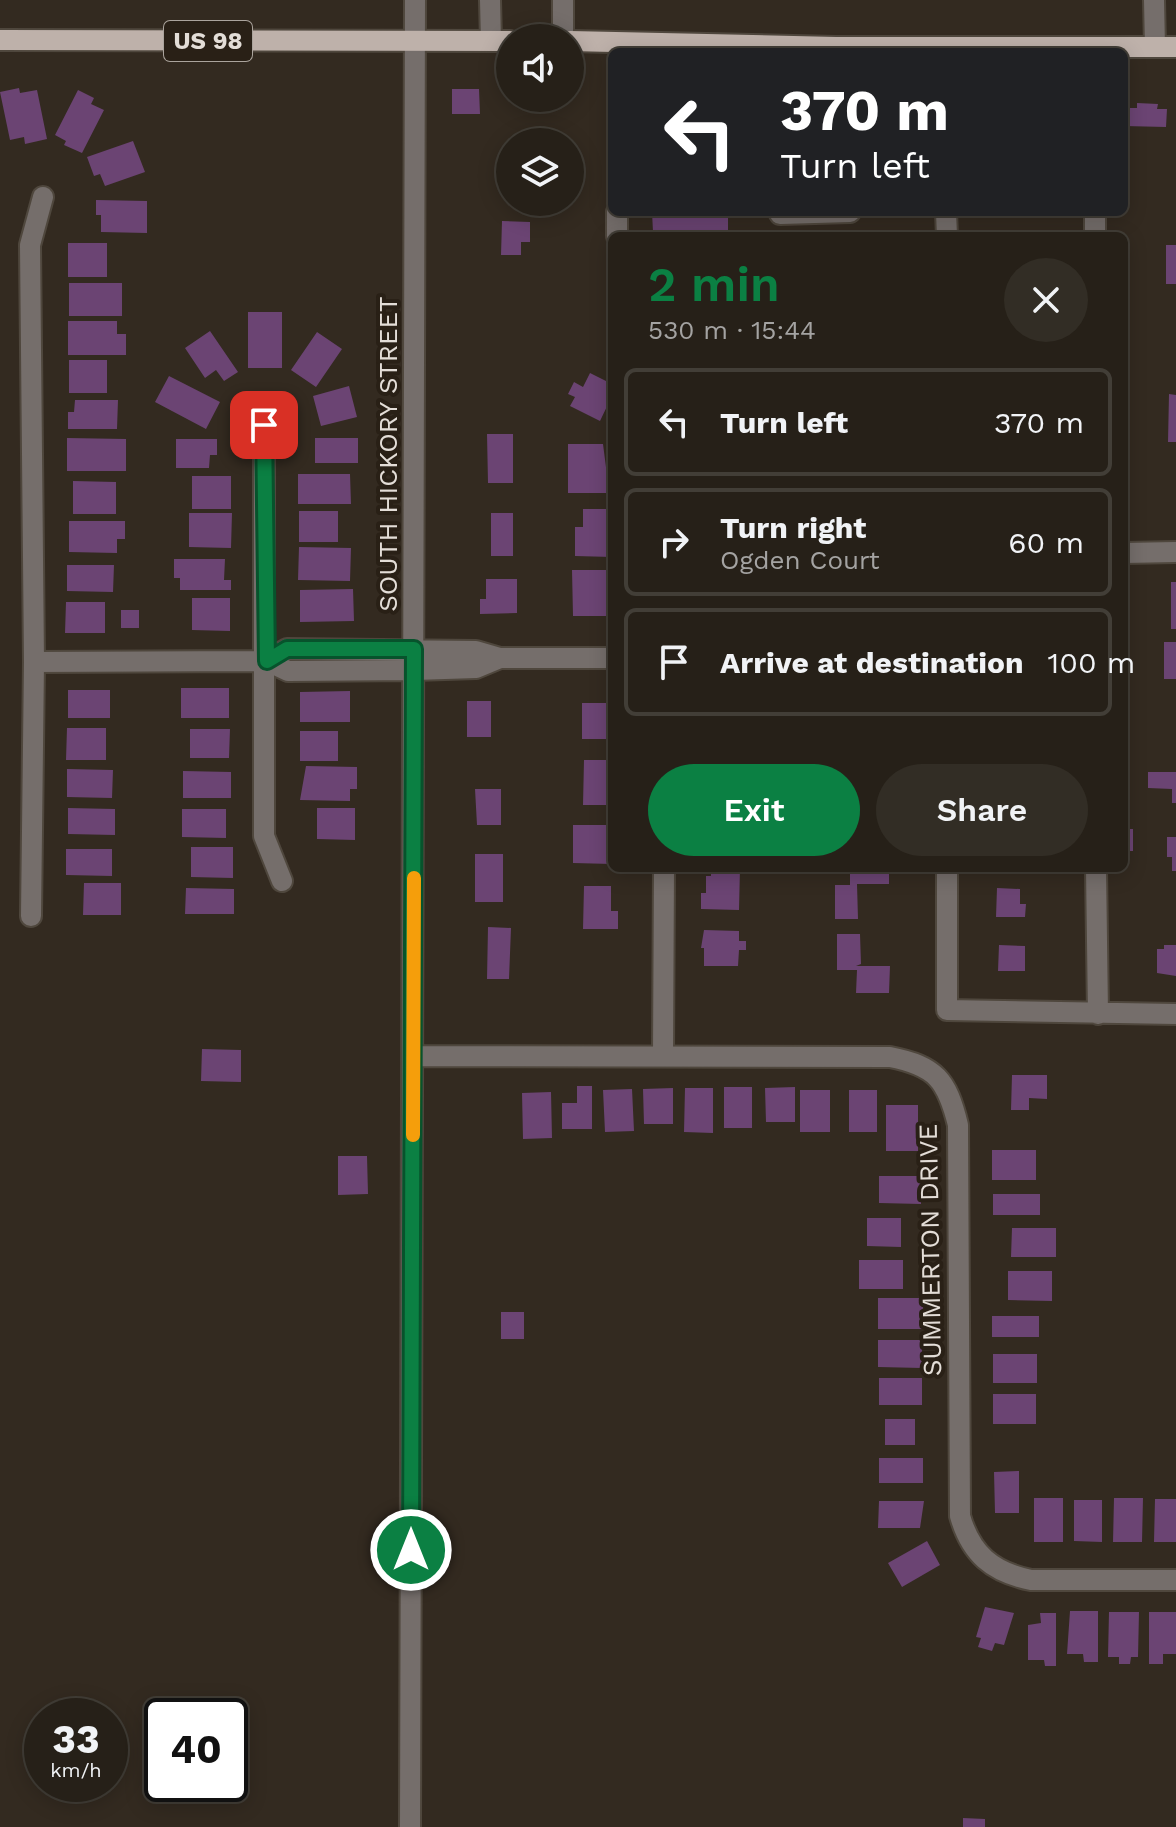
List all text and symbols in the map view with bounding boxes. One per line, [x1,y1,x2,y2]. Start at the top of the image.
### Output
road number: US 98 [164,21,252,61]
map controls [496,24,584,216]
button: sound [496,24,584,112]
text: 370 m [780,78,949,144]
icon: left [648,80,752,184]
button: layers [496,128,584,216]
text: Turn left [780,145,930,187]
text: 2 min [648,256,780,313]
button: close [1004,258,1088,342]
street label: SOUTH HICKORY STREET [373,296,403,612]
text: 530 m · 15:44 [648,315,816,345]
pin [230,391,298,459]
icon: left [652,400,696,444]
icon: arrive [242,403,286,447]
text: Turn left [720,405,848,440]
text: 370 m [994,405,1084,440]
text: Turn right [720,510,866,545]
icon: right [652,520,696,564]
text: 60 m [1008,525,1084,560]
text: Ogden Court [720,545,880,575]
icon: arrive [652,640,696,684]
text: Arrive at destination [720,645,1024,680]
text: 100 m [1048,645,1135,680]
button: Exit [648,764,860,856]
button: Share [876,764,1088,856]
street label: SUMMERTON DRIVE [913,1123,947,1377]
position arrow [369,1508,453,1592]
speed limit sign: 40 [144,1698,248,1802]
text: 33 [52,1716,100,1763]
text: km/h [50,1758,102,1782]

